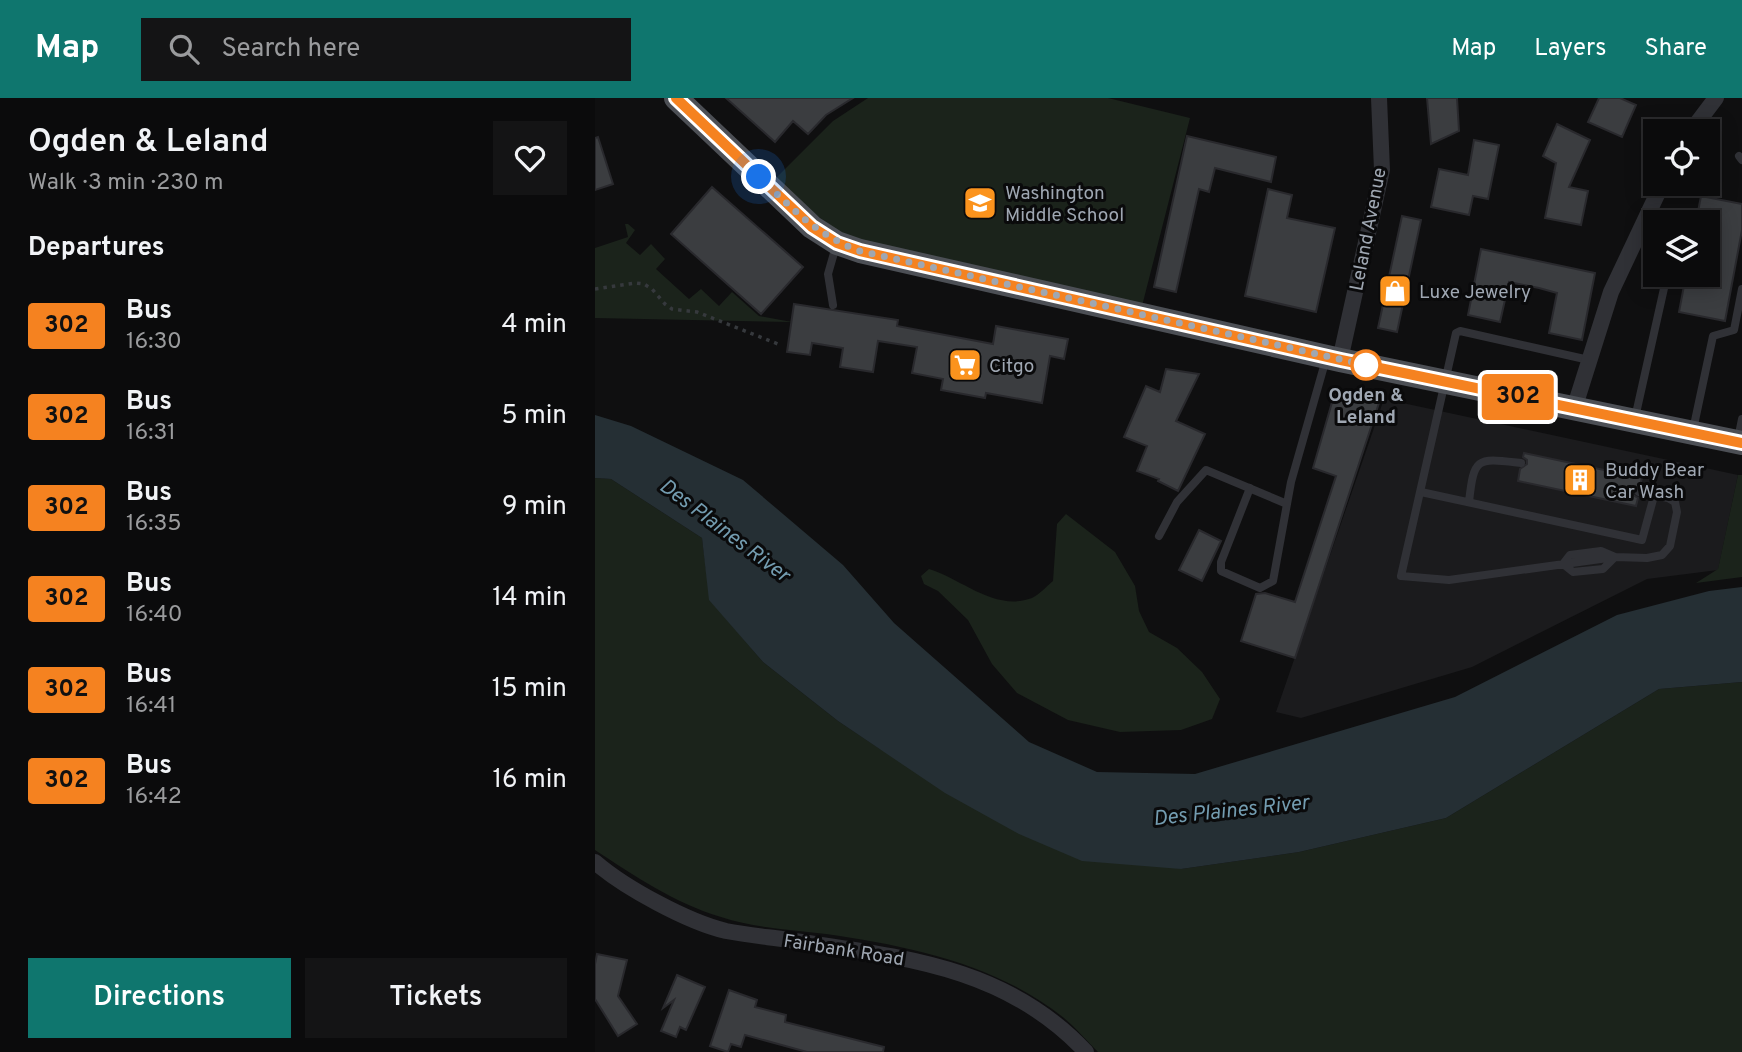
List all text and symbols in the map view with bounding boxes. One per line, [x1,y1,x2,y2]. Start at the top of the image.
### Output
search box [141,18,631,81]
text: Map [35,28,99,70]
icon: search [165,30,203,68]
text: Search here [221,33,360,66]
text: Map [1451,34,1496,64]
text: Layers [1534,34,1606,64]
text: Share [1644,34,1707,64]
map controls [1643,119,1720,287]
button: locate [1643,119,1720,196]
button: heart [493,121,567,195]
text: Ogden & Leland [28,122,269,164]
your location [741,159,776,194]
street label: Leland Avenue [1345,166,1393,293]
text: Walk · 3 min · 230 m [28,169,224,198]
place label: Washington Middle School [1005,182,1124,228]
school or university icon: Washington Middle School [961,184,999,222]
button: layers [1643,210,1720,287]
text: Departures [28,232,165,265]
shop icon: Luxe Jewelry [1376,272,1414,310]
place label: Luxe Jewelry [1419,281,1531,305]
text: Bus [126,295,172,328]
text: 4 min [501,309,567,342]
text: 302 [44,311,89,341]
text: 16:30 [126,328,182,357]
supermarket icon: Citgo [946,346,984,384]
marker: Ogden & Leland [1351,350,1381,380]
place label: Citgo [989,355,1034,379]
line badge: 302 [1478,374,1558,420]
text: 302 [1496,382,1540,412]
place label: Ogden & Leland [1328,384,1404,430]
text: Bus [126,386,172,419]
text: 5 min [501,400,567,433]
text: 302 [44,402,89,432]
text: 16:31 [126,419,176,448]
place label: Buddy Bear Car Wash [1605,459,1705,505]
building icon: Buddy Bear Car Wash [1561,461,1599,499]
water label: Des Plaines River [653,473,796,590]
text: Bus [126,477,172,510]
text: 9 min [502,491,567,524]
text: 302 [44,493,89,523]
text: 16:35 [126,510,182,539]
text: Bus [126,568,172,601]
text: 14 min [492,582,567,615]
text: 302 [44,584,89,614]
text: 16:40 [126,601,183,630]
text: Bus [126,659,172,692]
text: 15 min [492,673,567,706]
text: 302 [44,675,89,705]
text: 16:41 [126,692,176,721]
text: Bus [126,750,172,783]
text: 16 min [492,764,567,797]
text: 302 [44,766,89,796]
text: 16:42 [126,783,182,812]
water label: Des Plaines River [1152,790,1312,833]
street label: Fairbank Road [782,930,906,972]
button: Directions [28,958,291,1038]
button: Tickets [305,958,567,1038]

